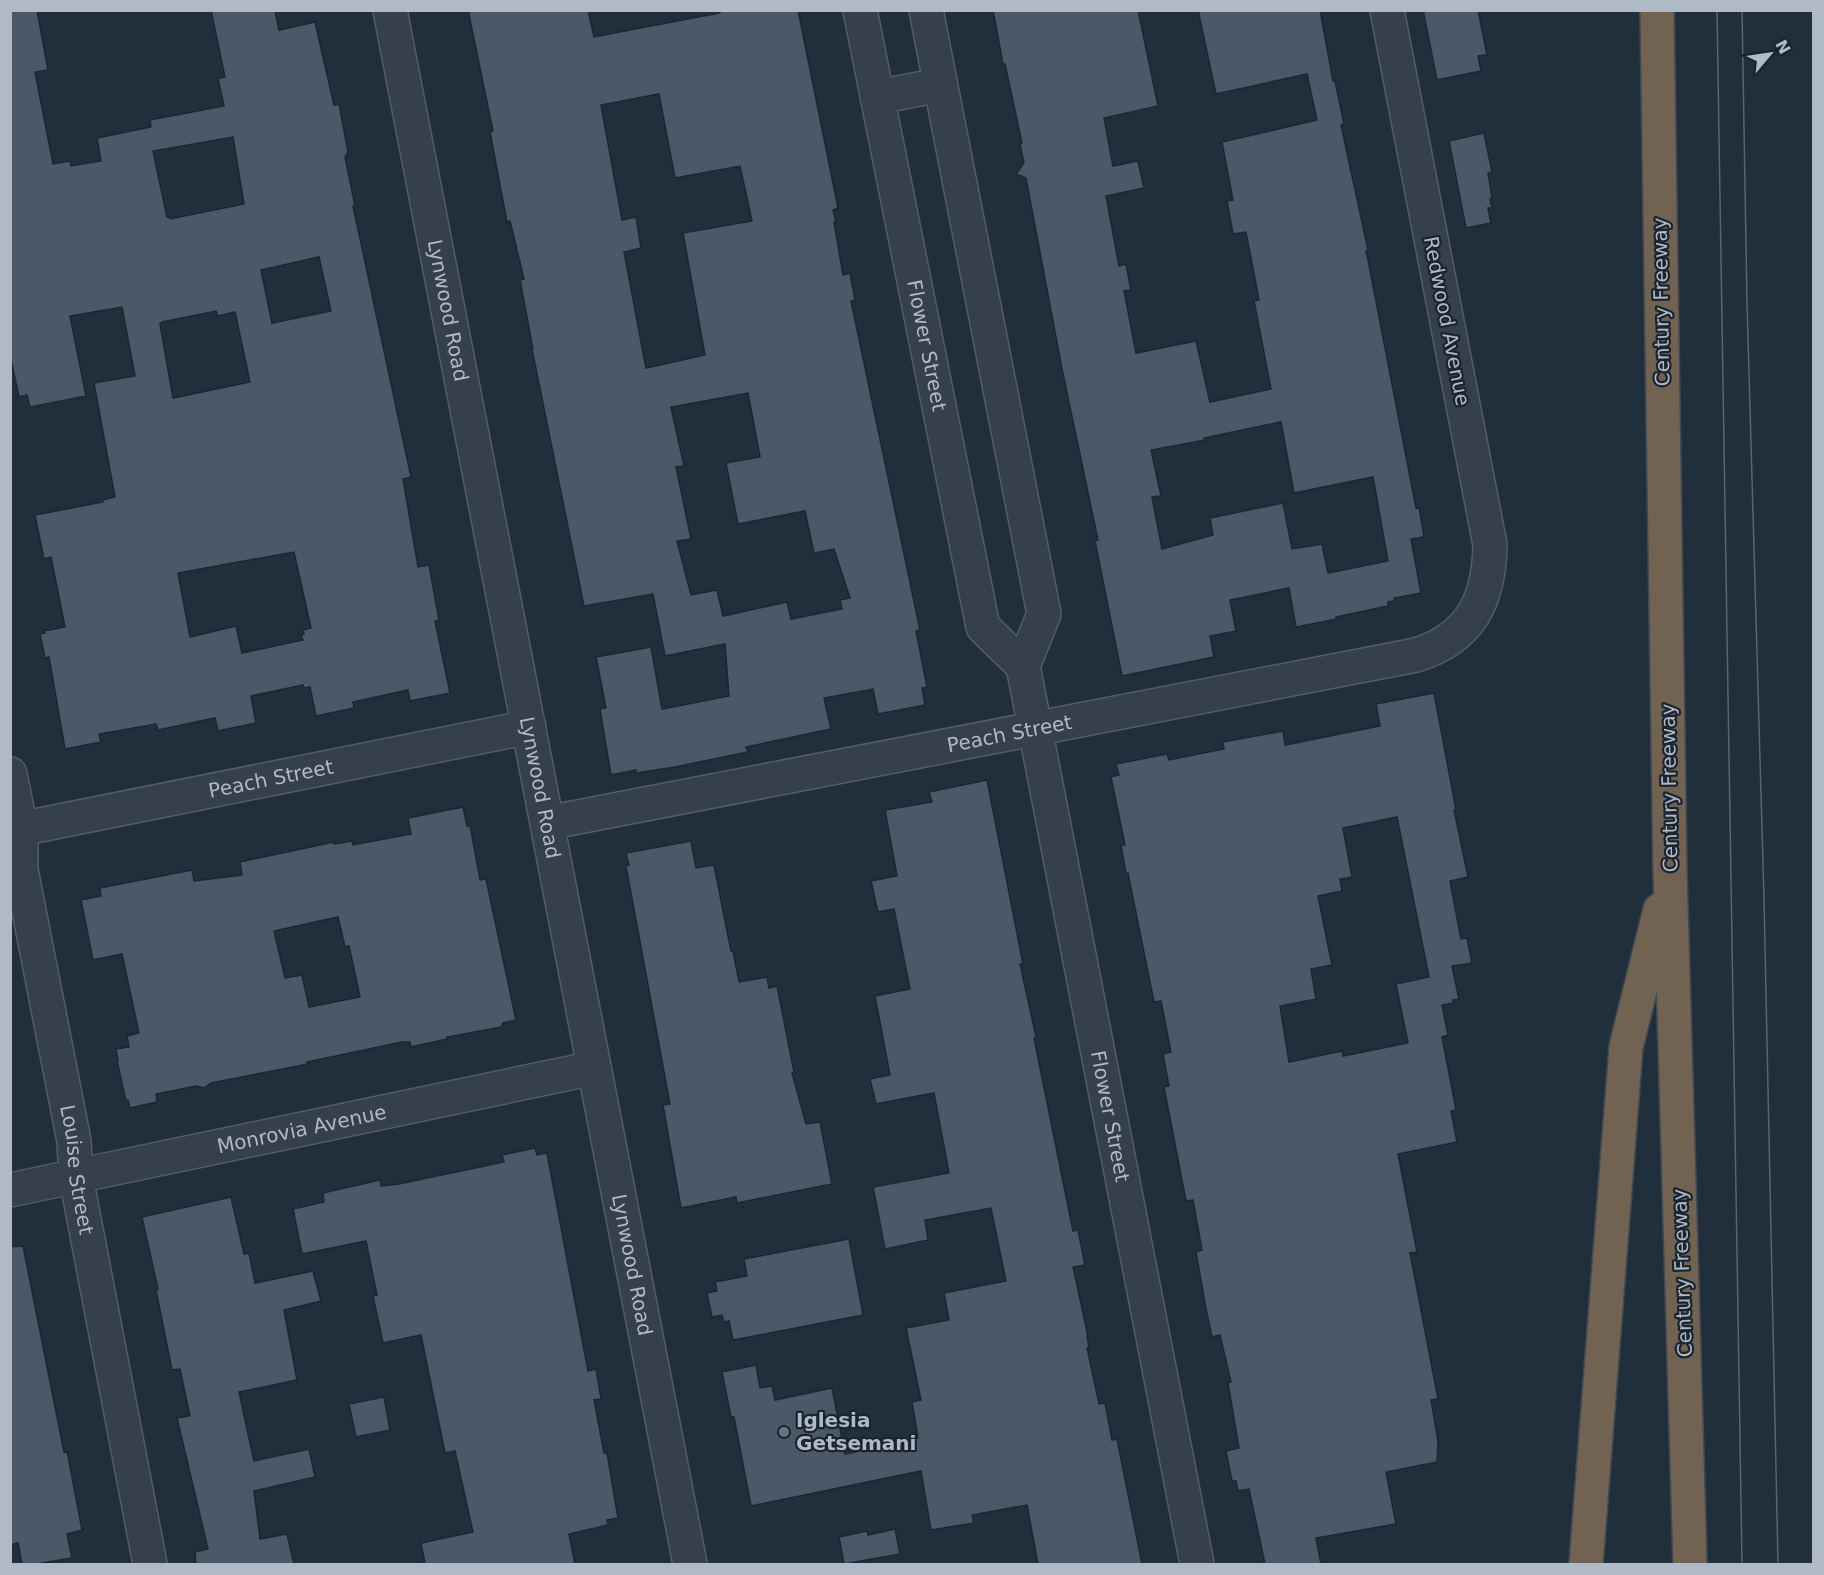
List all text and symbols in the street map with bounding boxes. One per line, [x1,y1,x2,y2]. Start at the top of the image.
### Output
north arrow [1740,24,1800,84]
text: N [1771,37,1794,57]
street label: Century Freeway [1648,217,1674,387]
street label: Redwood Avenue [1419,234,1475,408]
street label: Lynwood Road [423,237,473,383]
street label: Flower Street [902,278,952,413]
street label: Century Freeway [1656,703,1682,873]
street label: Peach Street [945,710,1074,757]
street label: Lynwood Road [515,715,566,861]
street label: Peach Street [206,754,335,803]
street label: Flower Street [1086,1048,1135,1184]
street label: Monrovia Avenue [215,1100,389,1158]
street label: Louise Street [55,1103,99,1237]
street label: Century Freeway [1667,1188,1697,1358]
street label: Lynwood Road [607,1192,658,1338]
place label: Iglesia Getsemani [796,1408,916,1455]
marker: Iglesia Getsemani [777,1425,791,1439]

